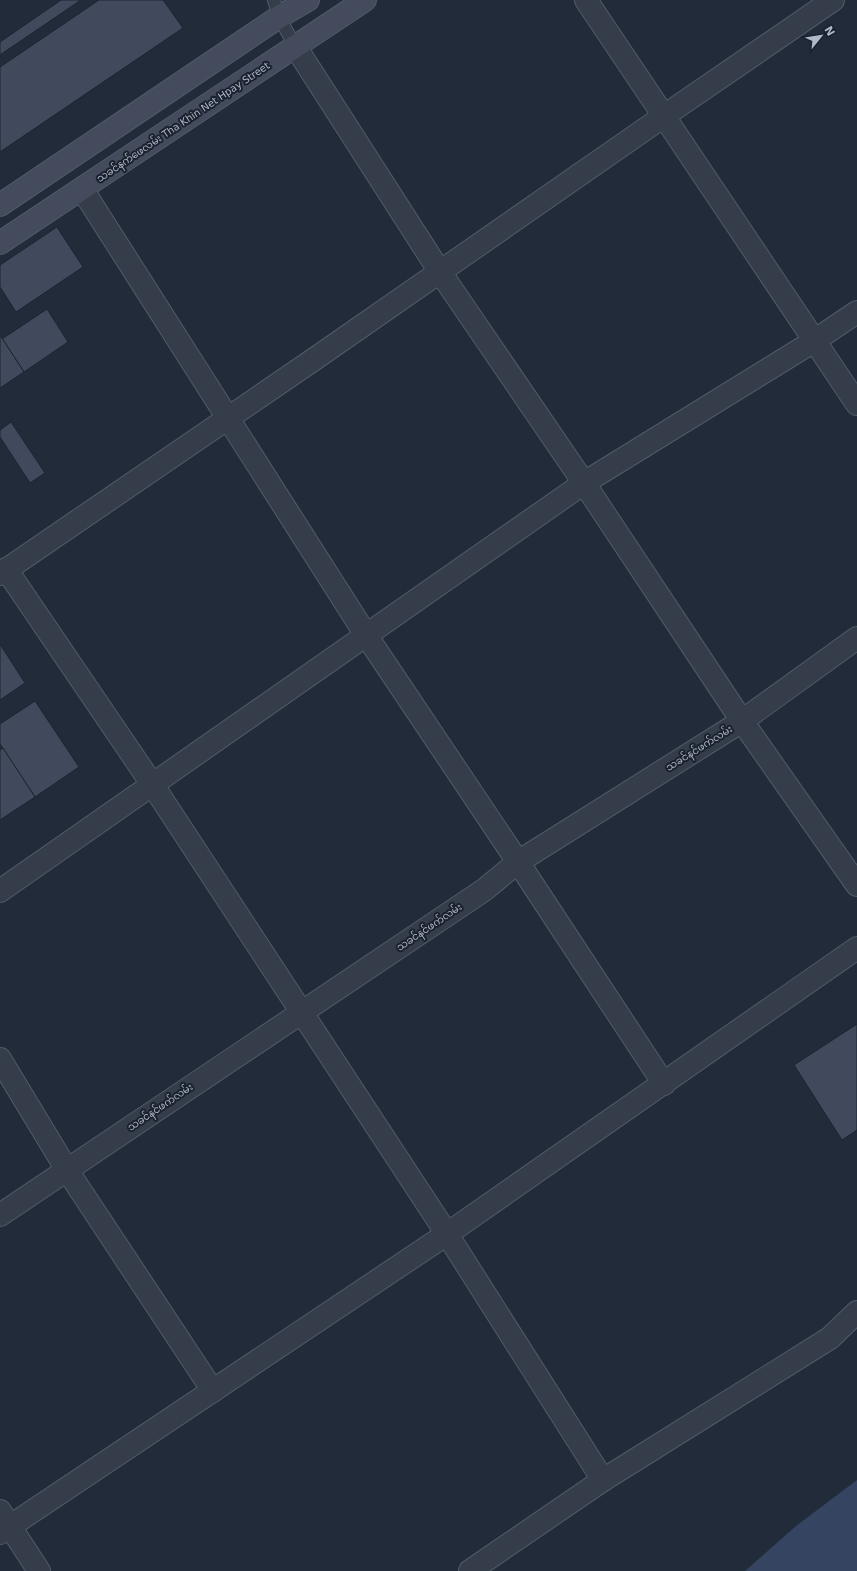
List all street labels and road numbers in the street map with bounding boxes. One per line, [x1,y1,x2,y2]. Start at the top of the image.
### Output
street label: သခင်နက်ဖေလမ်း Tha Khin Net Hpay Street [93,58,273,187]
street label: သခင်နင်ဖက်လမ်း [663,721,736,775]
street label: သခင်နင်ဖက်လမ်း [393,899,465,955]
street label: သခင်နင်ဖက်လမ်း [124,1079,196,1135]

